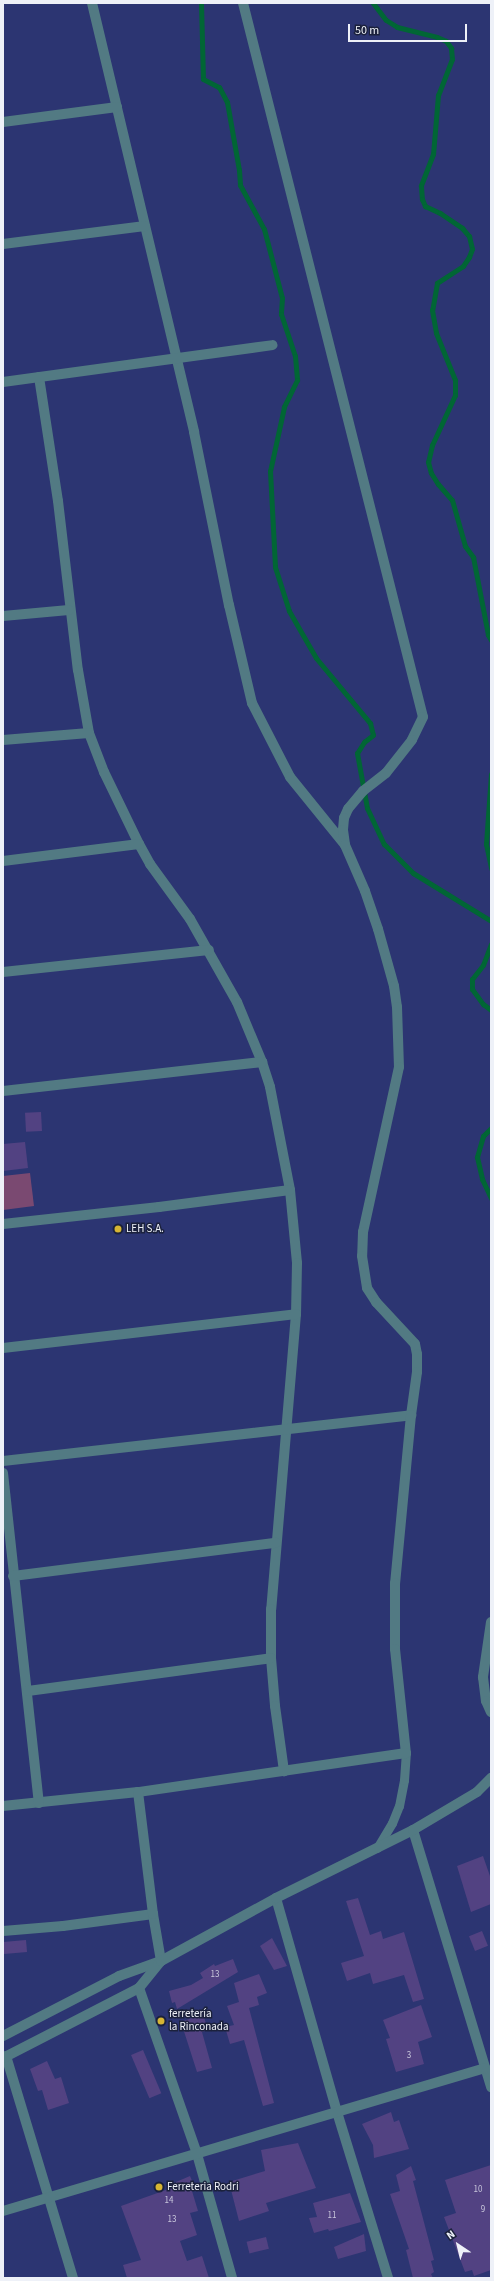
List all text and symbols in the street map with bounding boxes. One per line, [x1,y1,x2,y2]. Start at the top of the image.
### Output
scale bar [350,16,469,42]
text: 50 m [355,22,379,39]
place label: LEH S.A. [126,1222,164,1236]
marker: LEH S.A. [113,1224,123,1234]
house number: 13 [211,1970,219,1980]
place label: ferretería la Rinconada [169,2008,228,2034]
marker: ferretería la Rinconada [156,2016,166,2026]
house number: 3 [407,2051,411,2061]
place label: Ferreteria Rodri [167,2180,239,2194]
marker: Ferreteria Rodri [154,2182,164,2192]
house number: 10 [474,2185,482,2195]
house number: 14 [165,2196,173,2206]
house number: 9 [481,2205,485,2215]
house number: 11 [328,2211,336,2221]
house number: 13 [168,2215,176,2225]
north arrow [438,2225,478,2265]
text: N [444,2227,458,2243]

